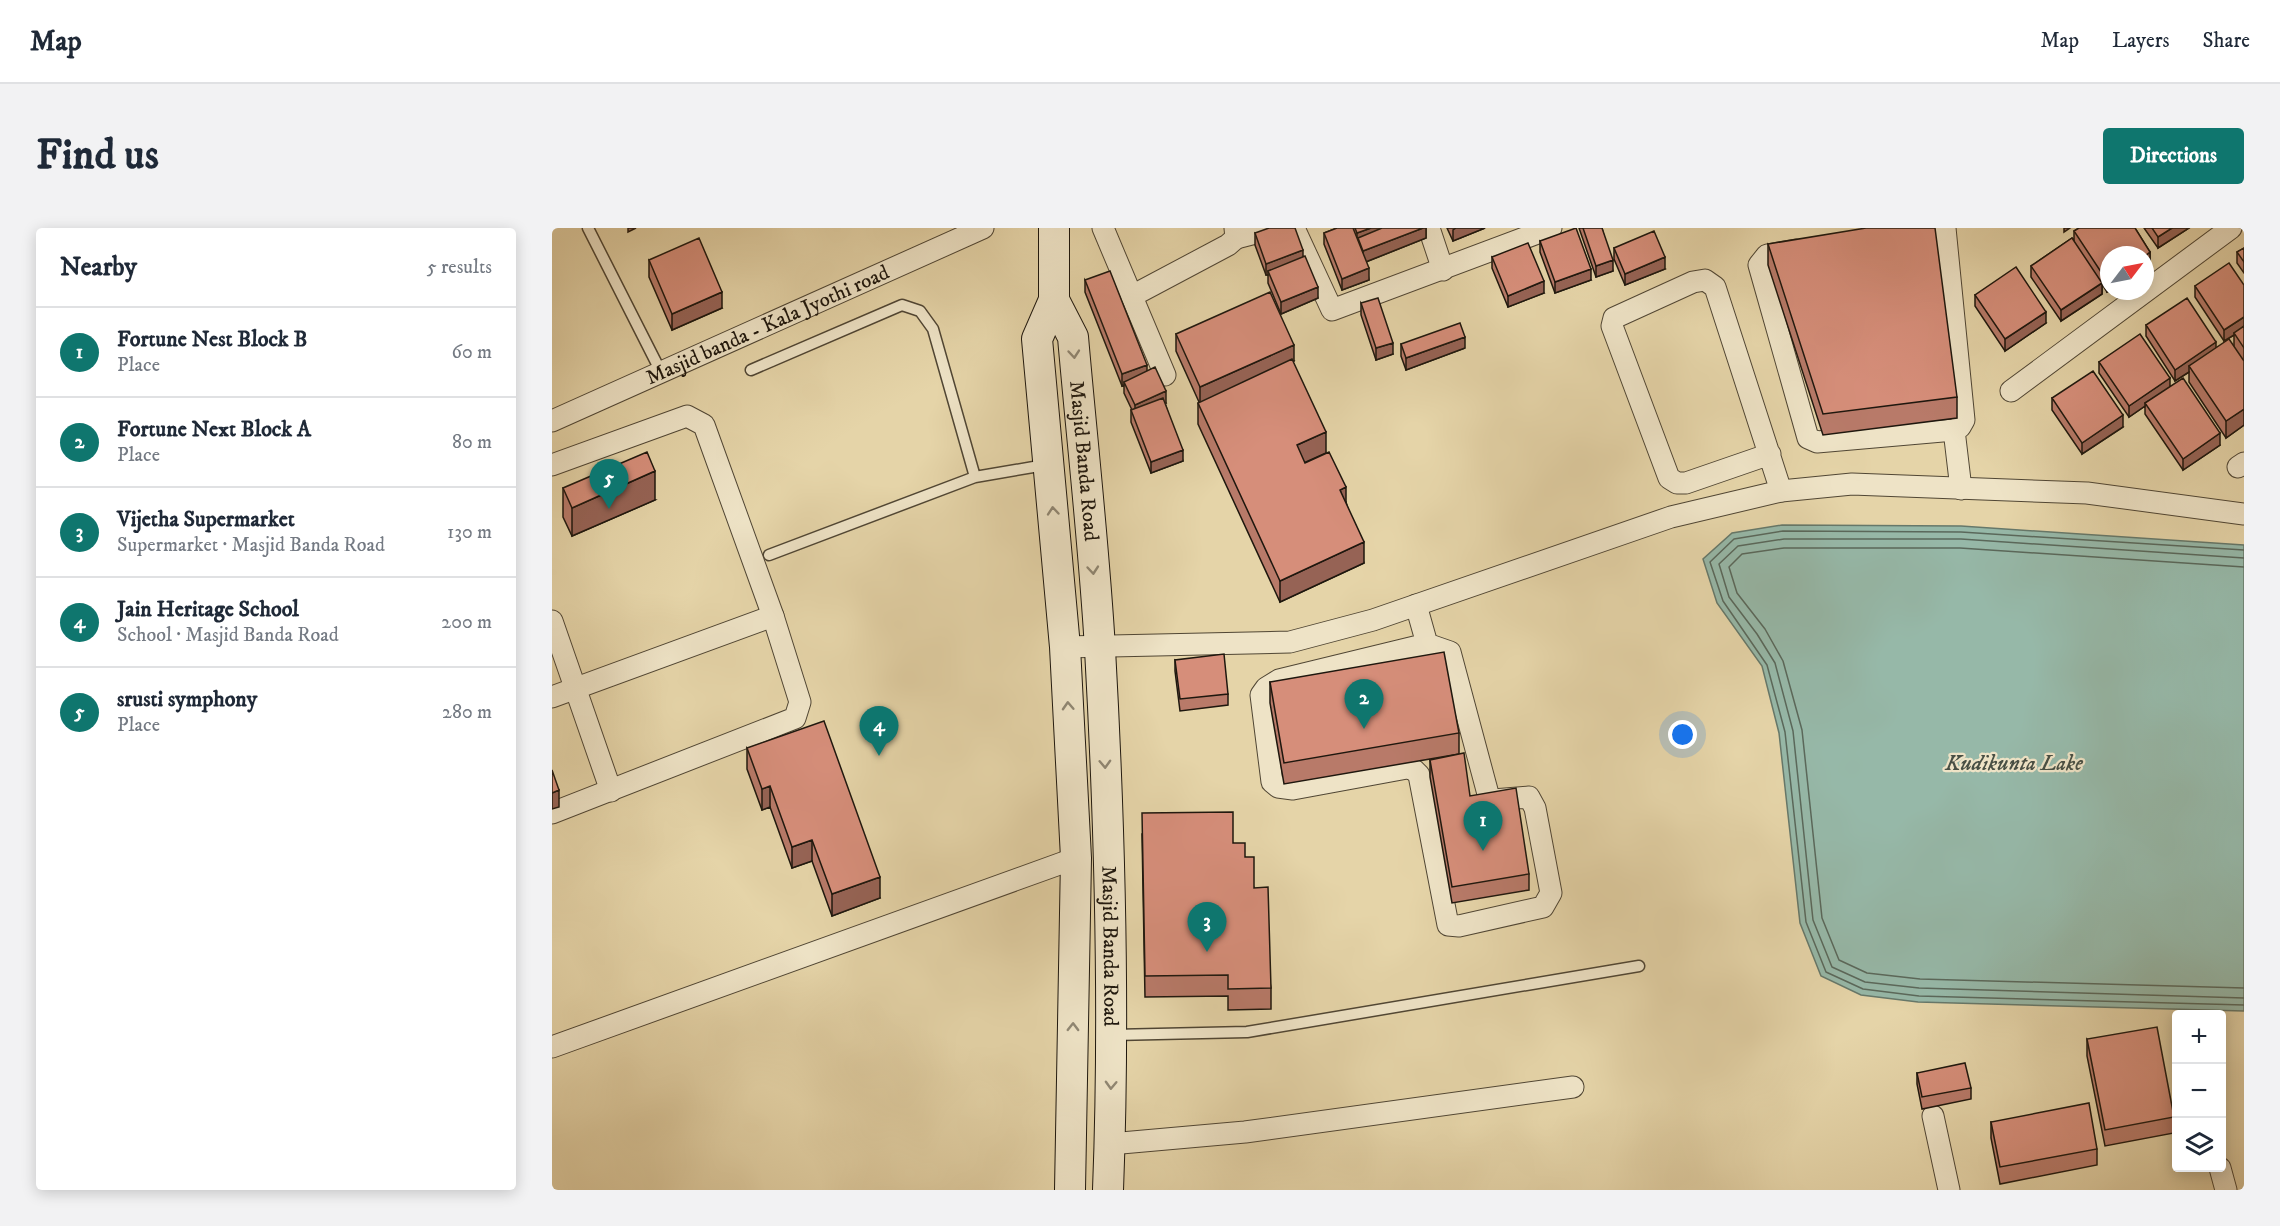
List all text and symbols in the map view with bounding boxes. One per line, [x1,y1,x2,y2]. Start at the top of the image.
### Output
text: Map [30,24,82,59]
text: Map [2040,28,2079,54]
text: Layers [2112,28,2170,54]
text: Share [2203,28,2250,54]
button: Directions [2103,128,2244,184]
text: Find us [36,130,159,182]
north arrow [2100,246,2154,300]
text: Nearby [60,251,137,284]
text: 5 results [427,255,492,280]
street label: Masjid banda - Kala Jyothi road [642,259,894,391]
text: Fortune Nest Block B [117,326,307,353]
text: 1 [76,340,83,365]
text: 60 m [452,340,492,365]
one-way arrow [1067,350,1080,359]
text: Place [117,353,160,378]
street label: Masjid Banda Road [1063,380,1104,543]
text: Fortune Next Block A [117,416,311,443]
text: 2 [75,430,84,455]
text: 80 m [452,430,492,455]
text: Place [117,443,160,468]
pin: 5 [590,460,628,509]
text: Vijetha Supermarket [117,506,295,533]
one-way arrow [1047,507,1060,516]
text: 3 [76,520,83,545]
text: 130 m [447,520,492,545]
text: Supermarket · Masjid Banda Road [117,533,385,558]
one-way arrow [1086,565,1099,574]
text: Jain Heritage School [117,596,299,623]
text: 4 [74,610,85,635]
text: 200 m [441,610,492,635]
text: School · Masjid Banda Road [117,623,339,648]
pin: 2 [1344,680,1384,729]
text: srusti symphony [117,686,257,713]
text: 5 [75,700,84,725]
text: 280 m [442,700,492,725]
one-way arrow [1062,701,1075,710]
pin: 4 [860,706,898,756]
text: Place [117,713,160,738]
your location [1668,720,1697,749]
water label: Kudikunta Lake [1944,750,2083,777]
one-way arrow [1099,760,1112,769]
pin: 1 [1464,802,1502,851]
street label: Masjid Banda Road [1095,865,1123,1027]
pin: 3 [1188,902,1226,952]
map controls [2172,1010,2226,1172]
button: + [2172,1010,2226,1064]
one-way arrow [1067,1022,1079,1031]
button: − [2172,1064,2226,1118]
one-way arrow [1105,1080,1118,1089]
button: layers [2172,1118,2226,1172]

